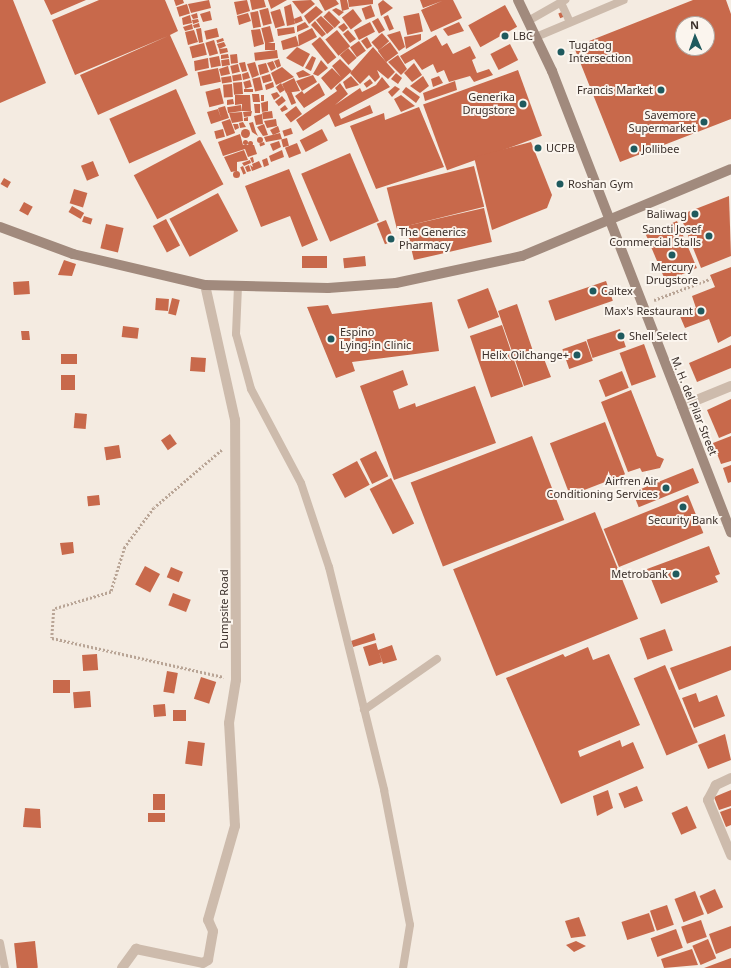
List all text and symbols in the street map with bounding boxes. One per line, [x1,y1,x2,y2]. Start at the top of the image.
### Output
north arrow [675,16,715,56]
text: N [690,17,699,32]
place label: LBC [513,29,533,43]
marker: LBC [500,31,510,41]
place label: Tugatog Intersection [569,39,631,65]
marker: Tugatog Intersection [556,47,566,57]
place label: Francis Market [577,83,653,97]
marker: Francis Market [656,85,666,95]
place label: Generika Drugstore [462,91,515,117]
marker: Generika Drugstore [518,99,528,109]
place label: Savemore Supermarket [629,109,696,135]
marker: Savemore Supermarket [699,117,709,127]
place label: UCPB [546,141,575,155]
place label: Jollibee [642,142,679,156]
marker: UCPB [533,143,543,153]
marker: Jollibee [629,144,639,154]
place label: Roshan Gym [568,177,633,191]
marker: Roshan Gym [555,179,565,189]
place label: Baliwag [646,207,687,221]
marker: Baliwag [690,209,700,219]
place label: Sancti Josef Commercial Stalls [609,223,701,249]
place label: The Generics Pharmacy [399,226,466,252]
marker: Sancti Josef Commercial Stalls [704,231,714,241]
marker: The Generics Pharmacy [386,234,396,244]
marker: Mercury Drugstore [667,250,677,260]
place label: Mercury Drugstore [646,261,698,287]
place label: Caltex [601,284,633,298]
marker: Caltex [588,286,598,296]
place label: Max's Restaurant [604,304,693,318]
marker: Max's Restaurant [696,306,706,316]
place label: Espino Lying-in Clinic [340,326,411,352]
place label: Shell Select [629,329,687,343]
marker: Shell Select [616,331,626,341]
marker: Espino Lying-in Clinic [325,333,337,345]
place label: Helix Oilchange+ [482,348,569,362]
marker: Helix Oilchange+ [572,350,582,360]
street label: M. H. del Pilar Street [668,355,720,457]
place label: Airfren Air Conditioning Services [547,475,658,501]
marker: Airfren Air Conditioning Services [661,483,671,493]
marker: Security Bank [678,502,688,512]
place label: Security Bank [648,513,718,527]
place label: Metrobank [611,567,668,581]
street label: Dumpsite Road [217,569,231,649]
marker: Metrobank [671,569,681,579]

